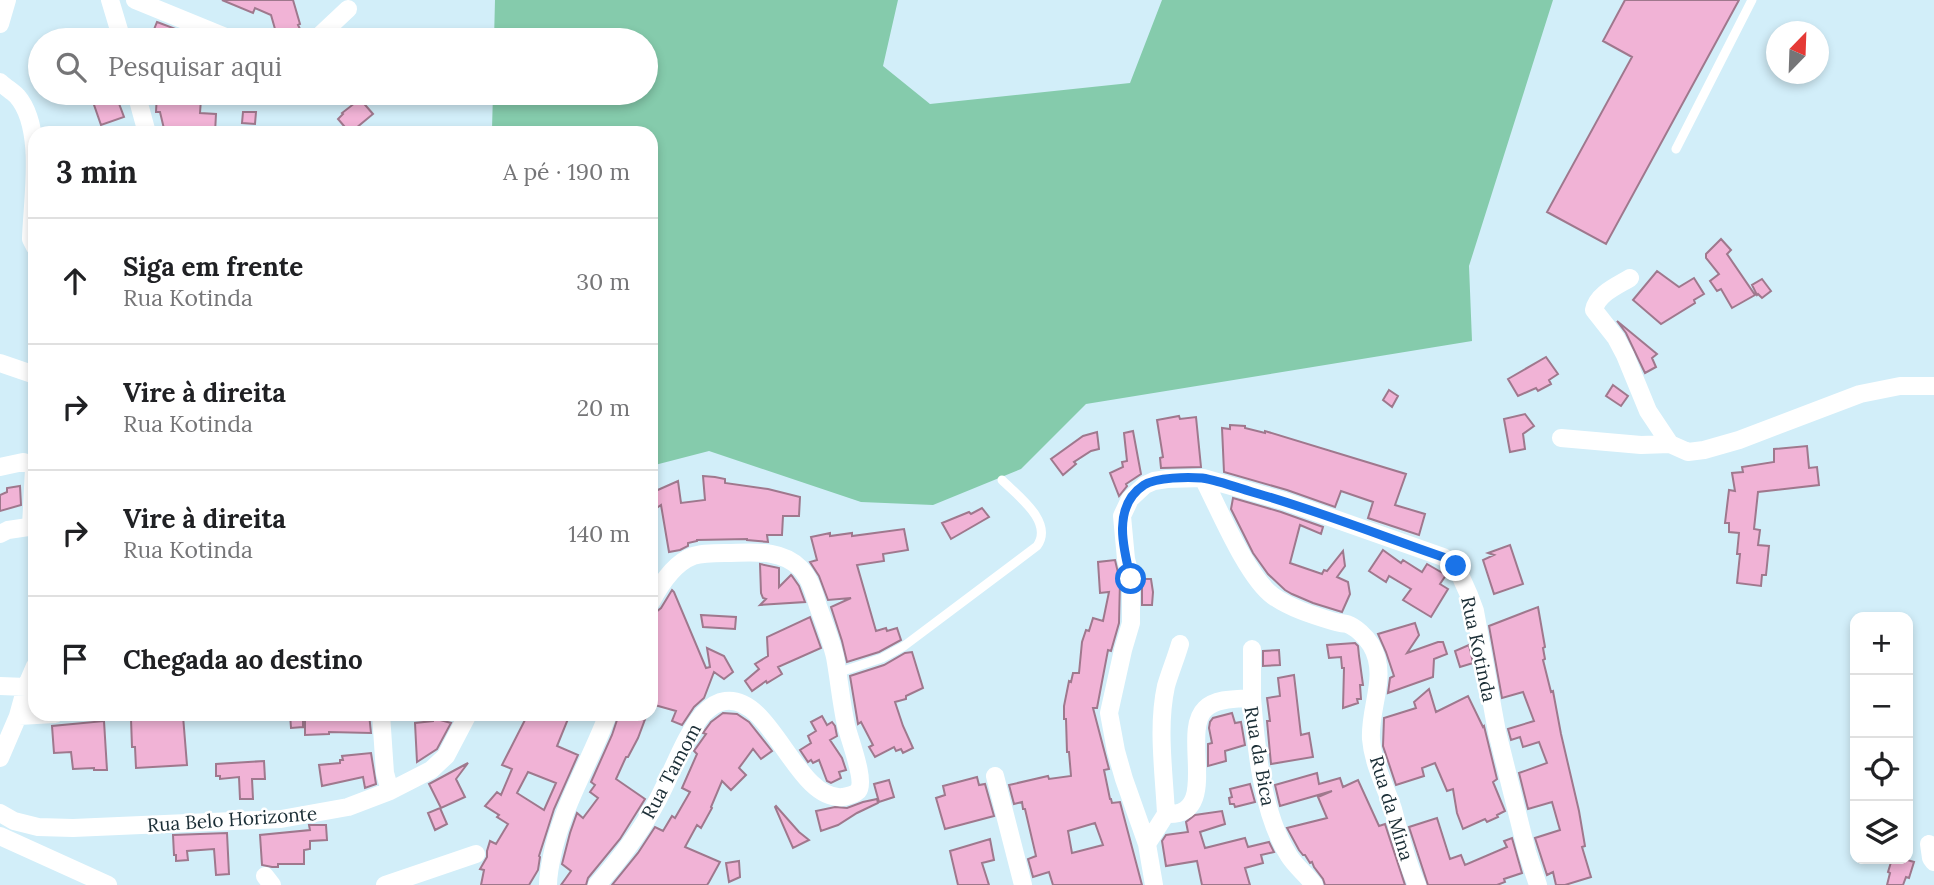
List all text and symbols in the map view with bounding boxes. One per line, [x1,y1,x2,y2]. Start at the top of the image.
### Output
north arrow [1766,21,1829,84]
search box [28,28,658,105]
icon: search [52,48,90,86]
text: Pesquisar aqui [108,50,282,83]
text: 3 min [56,153,137,191]
text: A pé · 190 m [503,157,630,186]
text: Siga em frente [123,250,303,283]
icon: ahead [56,262,94,300]
text: 30 m [576,267,630,296]
text: Rua Kotinda [123,283,253,312]
text: Vire à direita [123,376,286,409]
icon: right [56,388,94,426]
text: 20 m [577,393,630,422]
text: Rua Kotinda [123,409,253,438]
text: Vire à direita [123,502,286,535]
icon: right [56,514,94,552]
text: 140 m [568,519,630,548]
text: Rua Kotinda [123,535,253,564]
route end [1440,550,1471,581]
route start [1115,563,1146,594]
street label: Rua Kotinda [1456,594,1502,704]
map controls [1850,612,1913,864]
button: + [1850,612,1913,675]
icon: arrive [56,640,94,678]
text: Chegada ao destino [123,643,363,676]
button: − [1850,675,1913,738]
street label: Rua da Bica [1239,704,1281,808]
street label: Rua Tamom [636,719,706,823]
button: locate [1850,738,1913,801]
street label: Rua da Mina [1365,753,1419,864]
street label: Rua Belo Horizonte [146,801,318,837]
button: layers [1850,801,1913,864]

